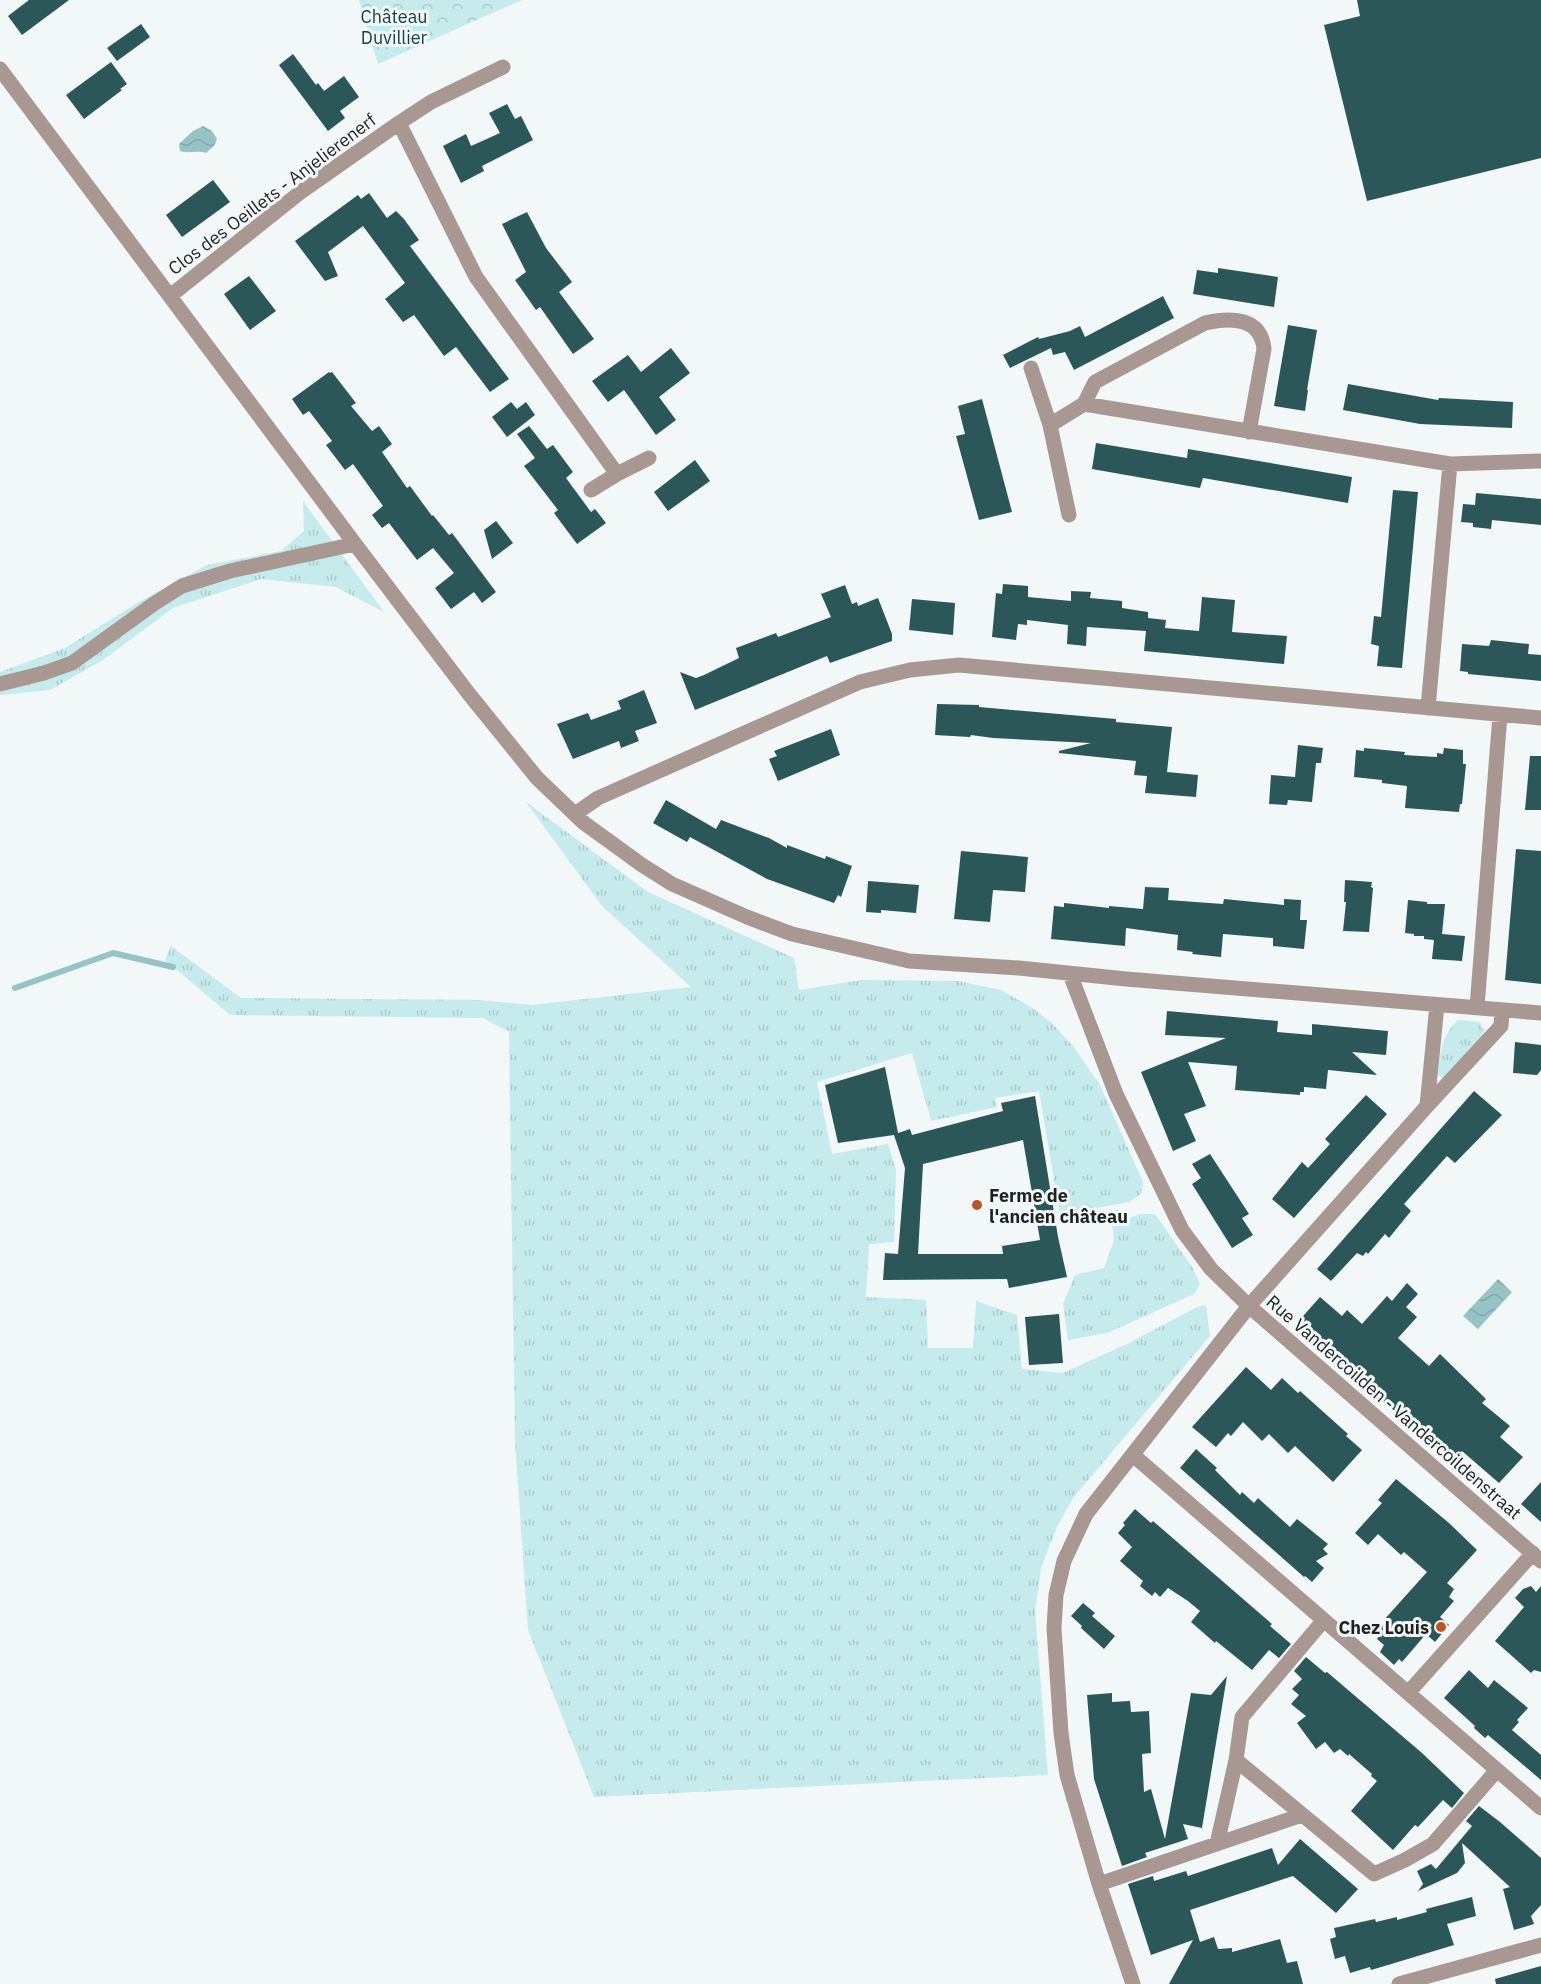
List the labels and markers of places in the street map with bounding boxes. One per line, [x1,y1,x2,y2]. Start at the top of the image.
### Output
place label: Ferme de l'ancien château [989,1184,1128,1228]
marker: Ferme de l'ancien château [970,1198,984,1212]
place label: Chez Louis [1338,1616,1429,1639]
marker: Chez Louis [1434,1620,1448,1634]

